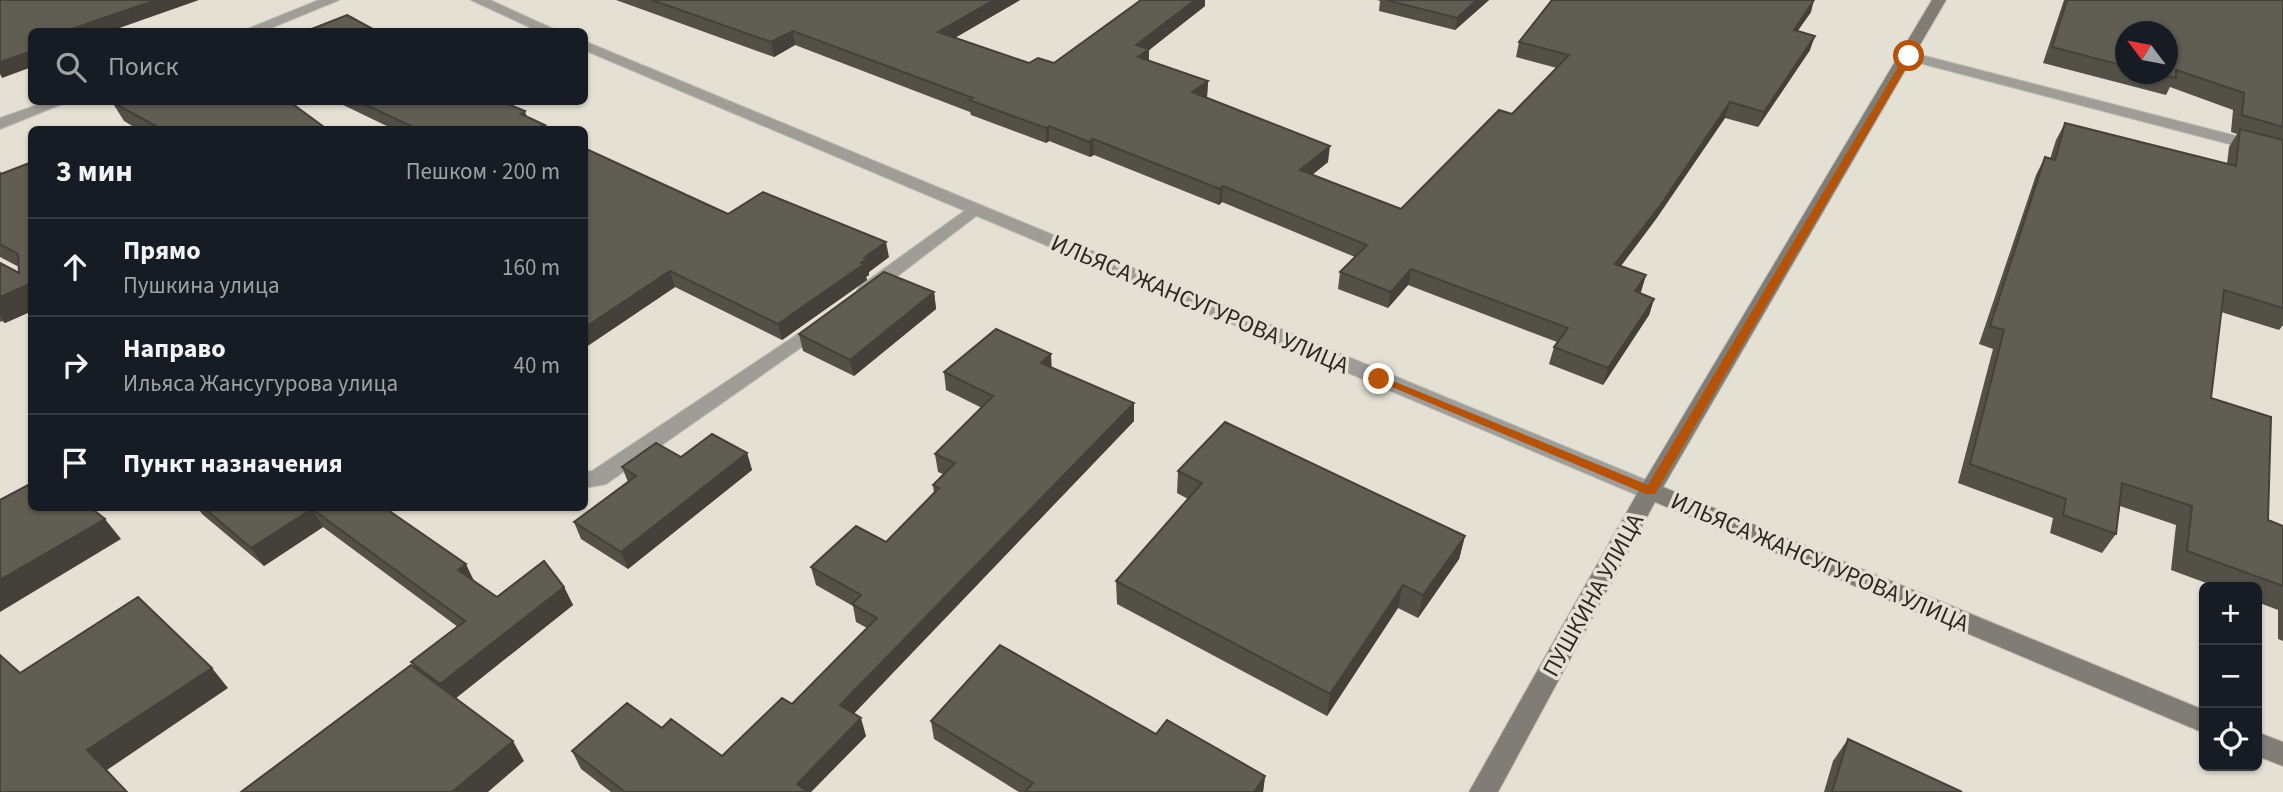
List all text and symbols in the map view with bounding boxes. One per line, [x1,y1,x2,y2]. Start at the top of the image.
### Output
north arrow [2115,21,2178,84]
search box [28,28,588,105]
route start [1893,40,1924,71]
icon: search [52,48,90,86]
text: Поиск [108,48,178,85]
text: 3 мин [56,150,133,193]
text: Пешком · 200 m [406,155,560,188]
street label: ИЛЬЯСА ЖАНСУГУРОВА УЛИЦА [1045,226,1354,383]
text: Прямо [123,232,201,269]
icon: ahead [56,248,94,286]
text: 160 m [502,251,560,284]
text: Пушкина улица [123,269,280,302]
text: Направо [123,330,226,367]
icon: right [56,346,94,384]
text: 40 m [513,349,560,382]
route end [1363,363,1394,394]
text: Ильяса Жансугурова улица [123,367,398,400]
icon: arrive [56,444,94,482]
text: Пункт назначения [123,445,343,482]
street label: ИЛЬЯСА ЖАНСУГУРОВА УЛИЦА [1665,484,1974,641]
street label: ПУШКИНА УЛИЦА [1534,507,1653,683]
map controls [2199,582,2262,771]
button: + [2199,582,2262,645]
button: − [2199,645,2262,708]
button: locate [2199,708,2262,771]

